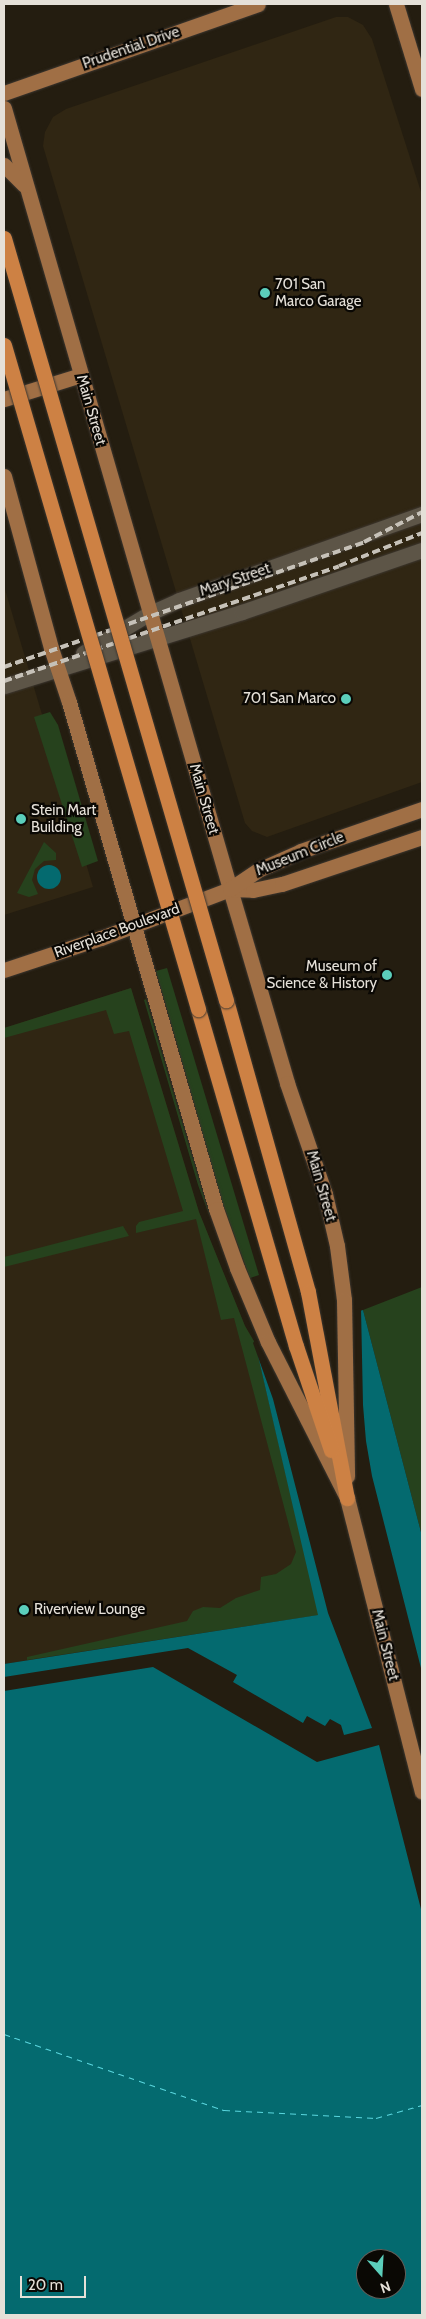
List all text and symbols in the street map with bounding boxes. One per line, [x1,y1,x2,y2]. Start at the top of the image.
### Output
street label: Prudential Drive [80,23,182,73]
place label: 701 San Marco Garage [275,275,361,310]
marker: 701 San Marco Garage [259,287,271,299]
street label: Main Street [72,373,110,447]
street label: Mary Street [197,560,273,600]
place label: 701 San Marco [243,690,336,708]
marker: 701 San Marco [340,693,352,705]
street label: Main Street [185,762,223,836]
place label: Stein Mart Building [31,801,96,836]
marker: Stein Mart Building [15,813,27,825]
street label: Museum Circle [253,828,347,880]
street label: Riverplace Boulevard [52,900,182,962]
place label: Museum of Science & History [266,957,377,992]
marker: Museum of Science & History [381,969,393,981]
street label: Main Street [302,1149,340,1223]
place label: Riverview Lounge [34,1601,145,1619]
marker: Riverview Lounge [18,1604,30,1616]
street label: Main Street [367,1608,403,1682]
north arrow [356,2249,406,2299]
scale bar [22,2266,89,2298]
text: 20 m [28,2276,63,2294]
text: N [378,2277,393,2297]

